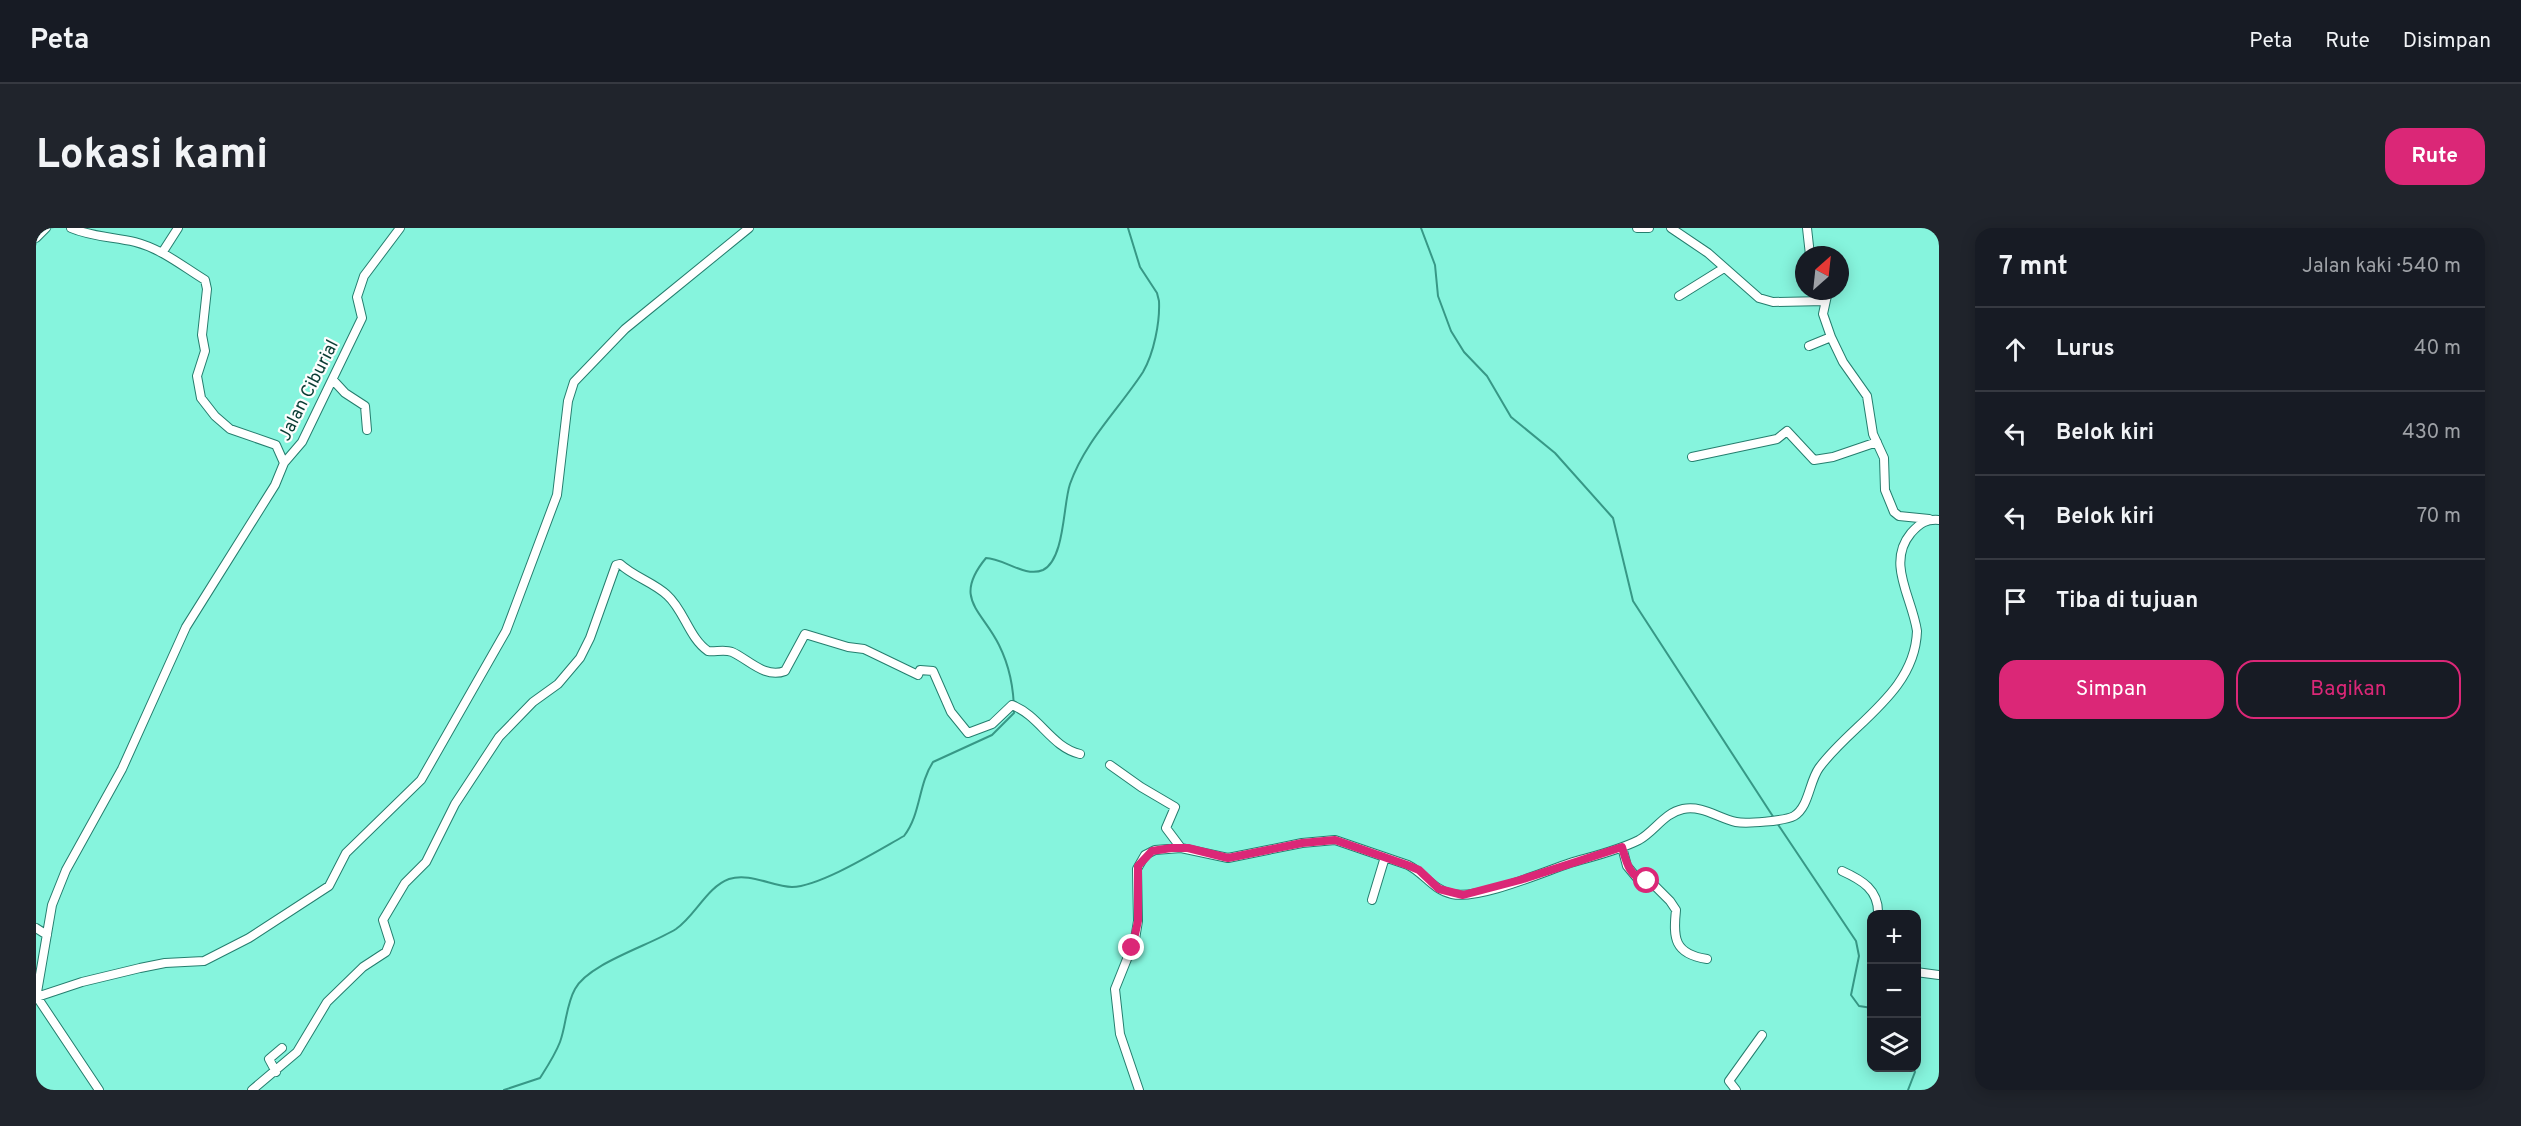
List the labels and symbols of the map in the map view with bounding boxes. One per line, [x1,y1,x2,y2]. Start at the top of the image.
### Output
north arrow [1795,246,1849,300]
street label: Jalan Ciburial [274,336,345,445]
route start [1633,867,1659,893]
route end [1118,934,1144,960]

